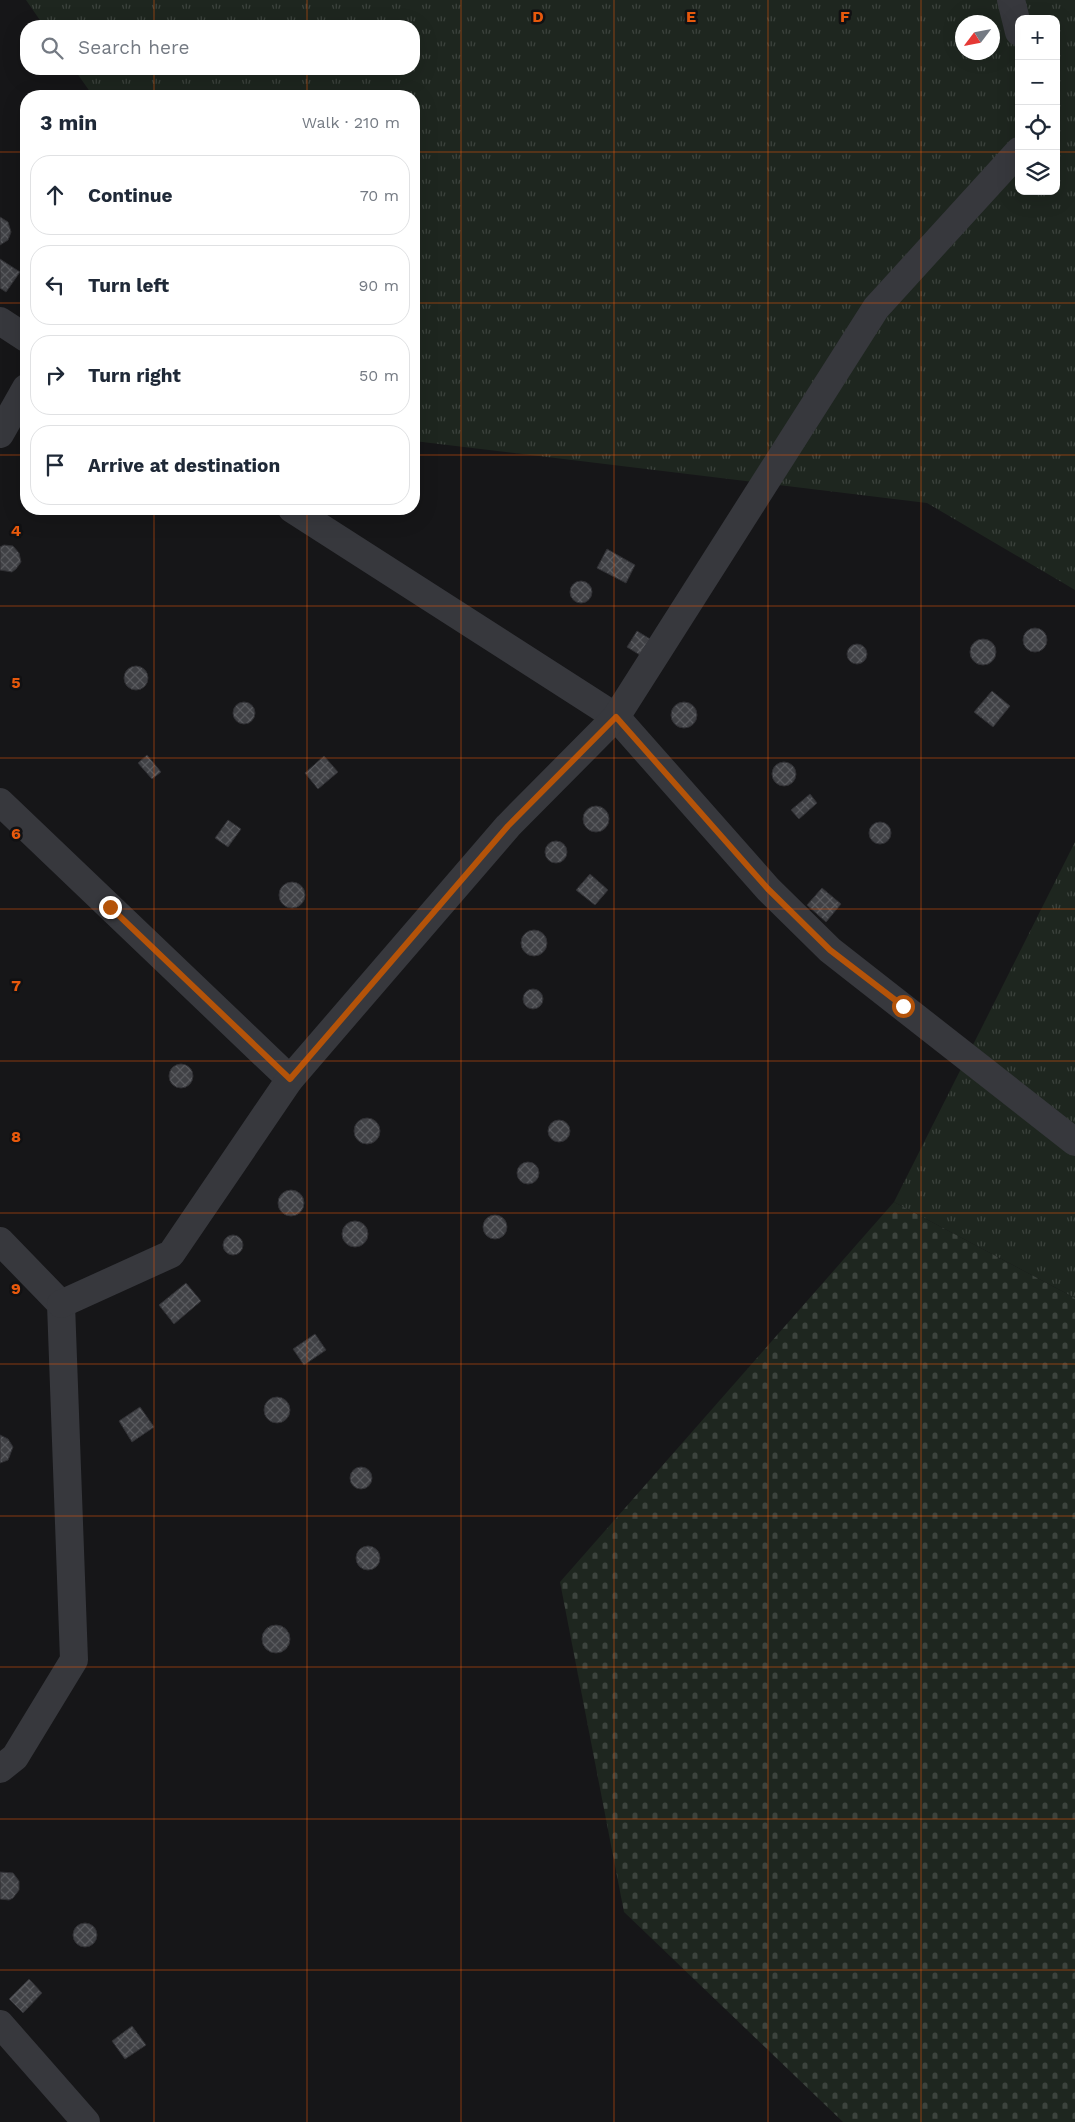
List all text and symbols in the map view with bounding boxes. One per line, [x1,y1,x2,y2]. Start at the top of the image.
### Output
text: D [532,7,544,26]
text: E [686,7,696,26]
text: F [840,7,850,26]
north arrow [955,15,1000,60]
map controls [1015,15,1060,195]
button: + [1015,15,1060,60]
search box [20,20,420,75]
icon: search [38,34,66,62]
text: Search here [78,36,189,59]
button: − [1015,60,1060,105]
button: locate [1015,105,1060,150]
text: 3 min [40,110,97,135]
text: Walk · 210 m [302,113,400,132]
button: layers [1015,150,1060,195]
icon: ahead [41,181,69,209]
text: Continue [88,184,172,207]
text: 70 m [360,186,399,205]
icon: left [41,271,69,299]
text: Turn left [88,274,169,297]
text: 90 m [358,276,399,295]
icon: right [41,361,69,389]
text: Turn right [88,364,181,387]
text: 50 m [359,366,399,385]
icon: arrive [41,451,69,479]
text: Arrive at destination [88,454,280,477]
text: 4 [11,521,21,540]
text: 5 [11,673,21,692]
text: 6 [11,824,21,843]
route end [99,896,122,919]
text: 7 [11,976,21,995]
route start [892,995,915,1018]
text: 8 [11,1127,21,1146]
text: 9 [11,1279,21,1298]

